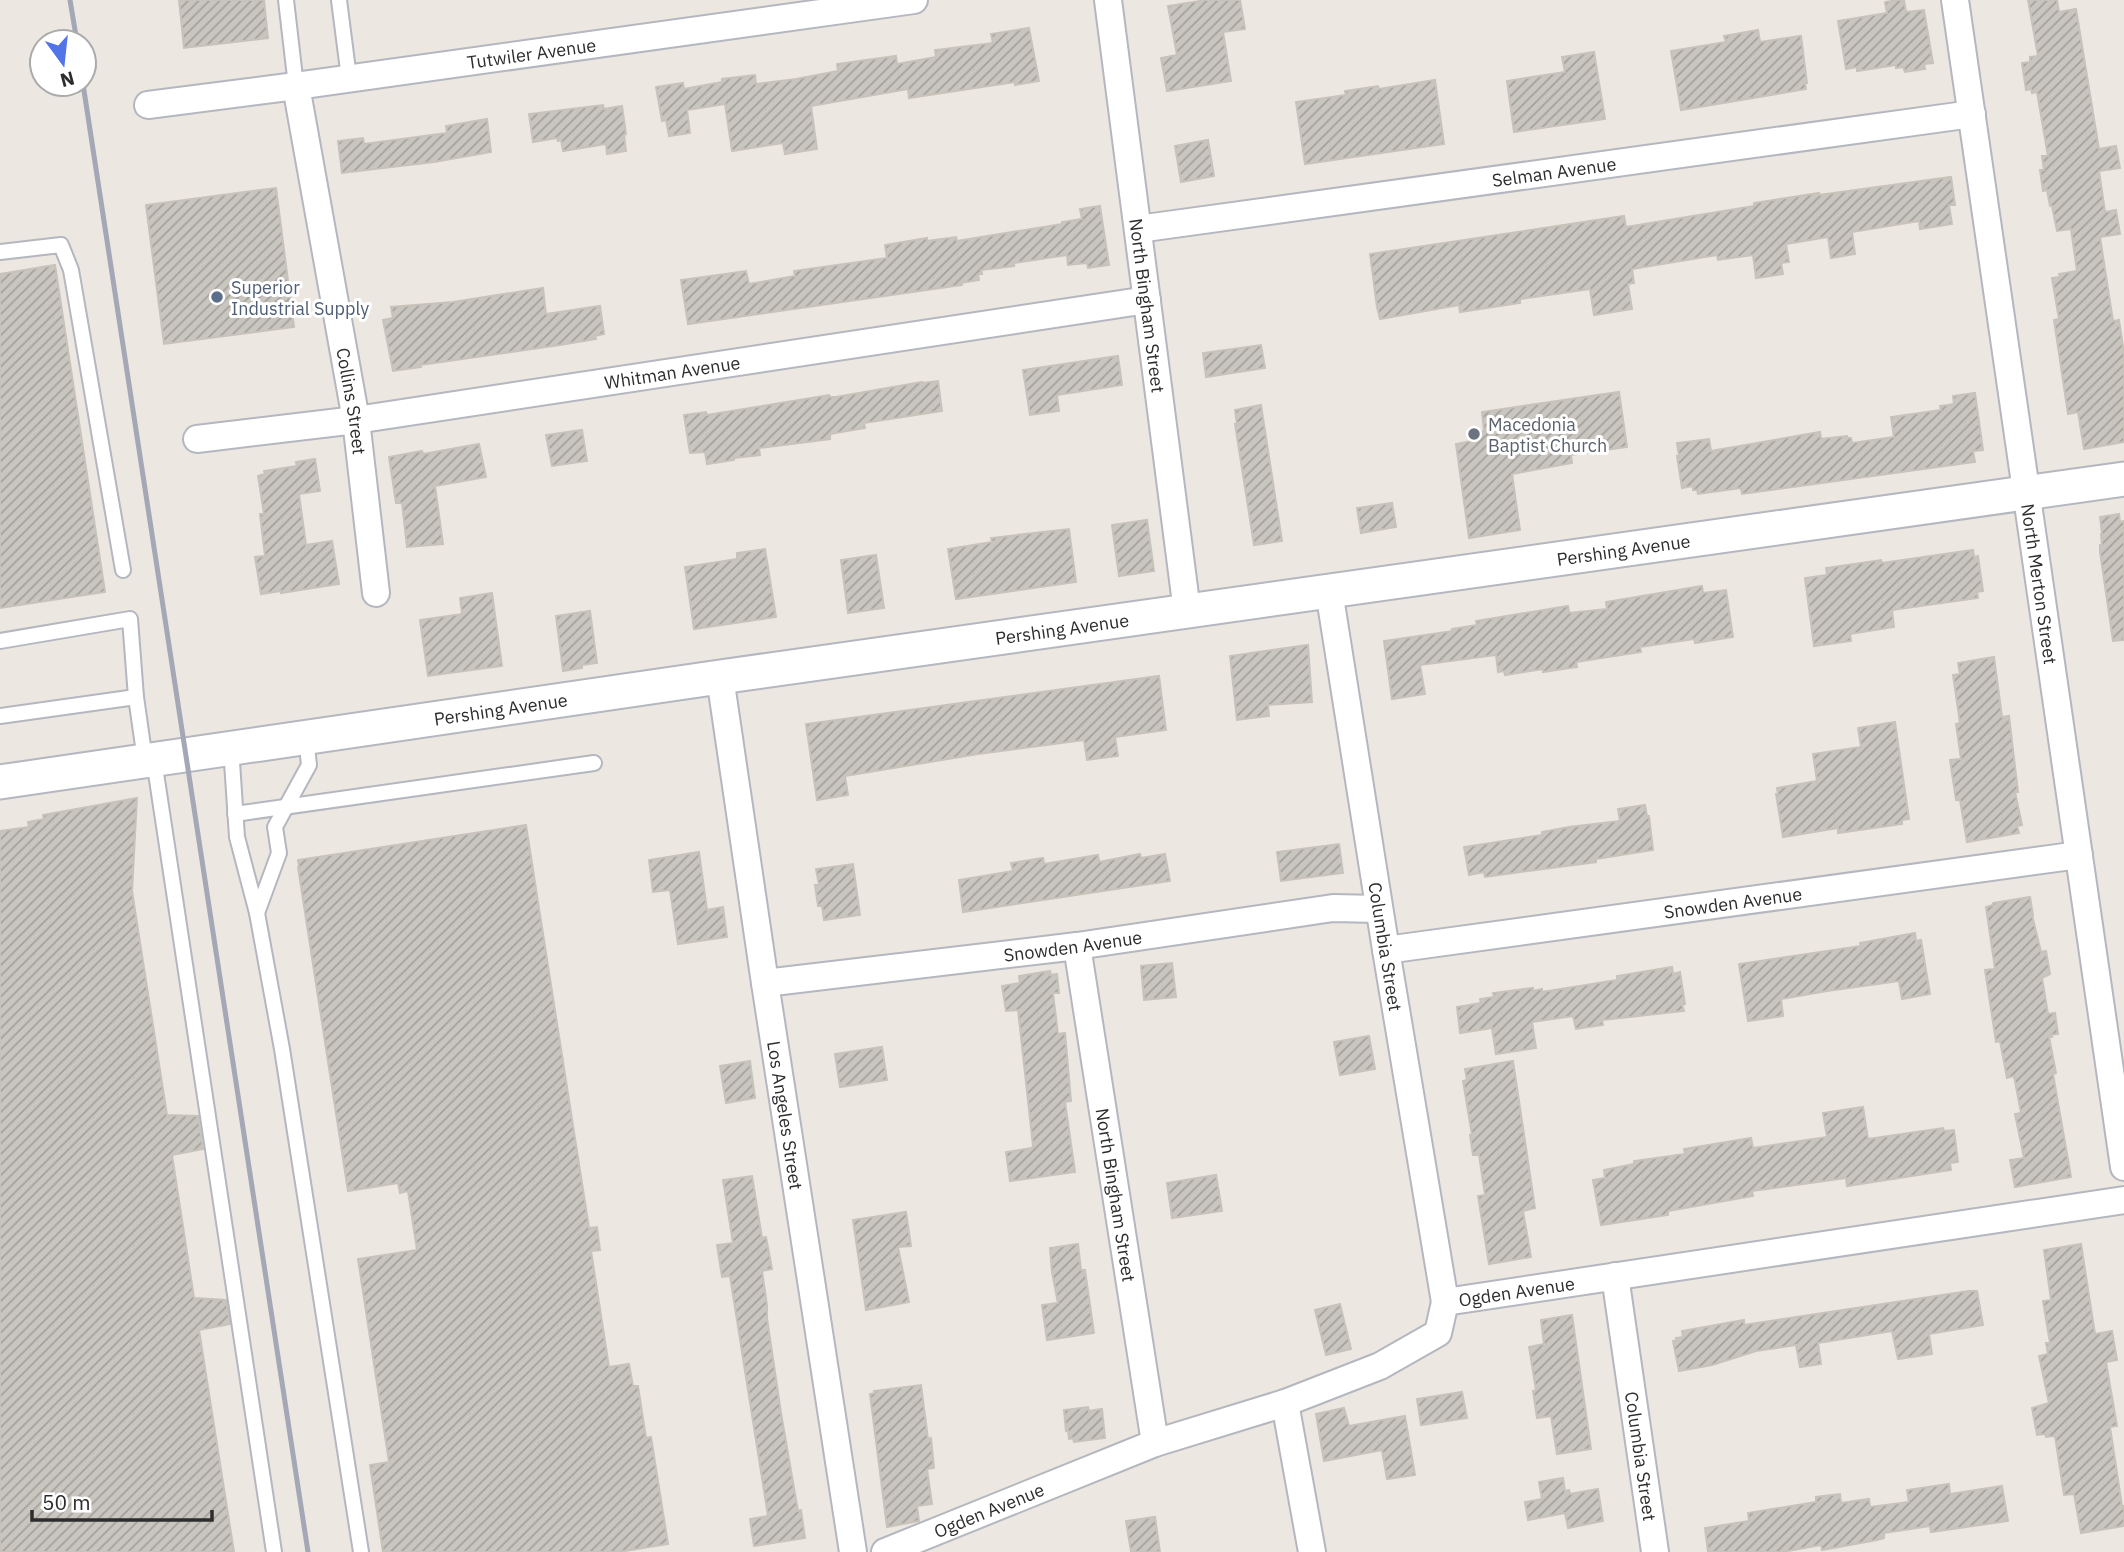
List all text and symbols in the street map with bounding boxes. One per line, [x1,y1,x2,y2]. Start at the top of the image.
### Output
north arrow [28,28,98,98]
street label: Tutwiler Avenue [465,33,598,74]
text: N [58,66,77,93]
street label: Selman Avenue [1490,152,1618,192]
street label: North Bingham Street [1125,217,1170,394]
place label: Superior Industrial Supply [231,276,369,320]
marker: Superior Industrial Supply [209,289,225,305]
street label: Collins Street [332,346,371,456]
street label: Whitman Avenue [603,350,742,394]
place label: Macedonia Baptist Church [1488,413,1607,457]
marker: Macedonia Baptist Church [1466,426,1482,442]
street label: North Merton Street [2017,502,2063,666]
street label: Pershing Avenue [1555,529,1692,570]
street label: Pershing Avenue [994,608,1130,650]
street label: Pershing Avenue [432,688,569,730]
street label: Columbia Street [1364,880,1408,1013]
street label: Snowden Avenue [1662,882,1803,923]
street label: Snowden Avenue [1002,925,1144,966]
street label: Los Angeles Street [763,1039,808,1191]
street label: North Bingham Street [1091,1106,1141,1283]
street label: Ogden Avenue [1457,1271,1576,1311]
street label: Columbia Street [1620,1390,1662,1522]
street label: Ogden Avenue [930,1477,1048,1543]
scale bar [32,1478,212,1522]
text: 50 m [42,1488,91,1516]

